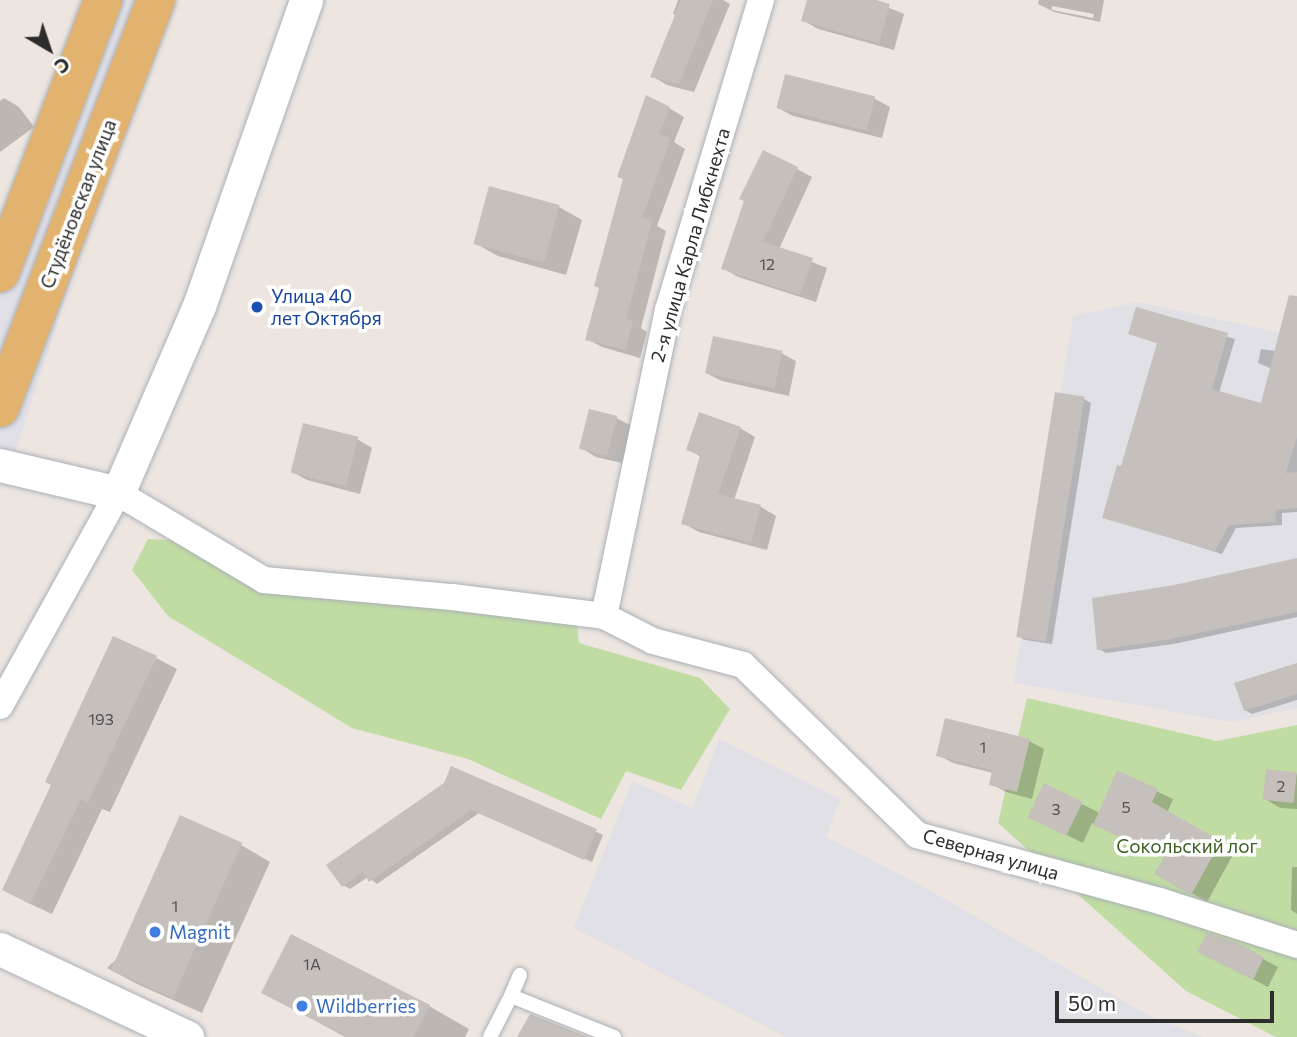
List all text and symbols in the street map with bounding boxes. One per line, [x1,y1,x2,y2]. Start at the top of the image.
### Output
north arrow [14,14,84,84]
text: С [50,53,75,79]
street label: Студёновская улица [35,116,121,292]
street label: 2-я улица Карла Либкнехта [646,125,734,365]
house number: 12 [759,254,775,274]
place label: Улица 40 лет Октября [271,285,382,329]
marker: Улица 40 лет Октября [249,299,265,315]
house number: 193 [88,709,114,729]
house number: 1 [980,737,986,757]
house number: 2 [1277,776,1285,796]
house number: 5 [1121,797,1131,817]
house number: 3 [1051,799,1061,819]
street label: Северная улица [920,824,1062,884]
park label: Сокольский лог [1116,835,1258,857]
house number: 1 [172,896,178,916]
place label: Magnit [169,921,231,943]
marker: Magnit [147,924,163,940]
house number: 1А [303,954,321,974]
scale bar [1059,978,1278,1022]
text: 50 m [1068,990,1116,1015]
place label: Wildberries [316,995,416,1017]
marker: Wildberries [294,998,310,1014]

